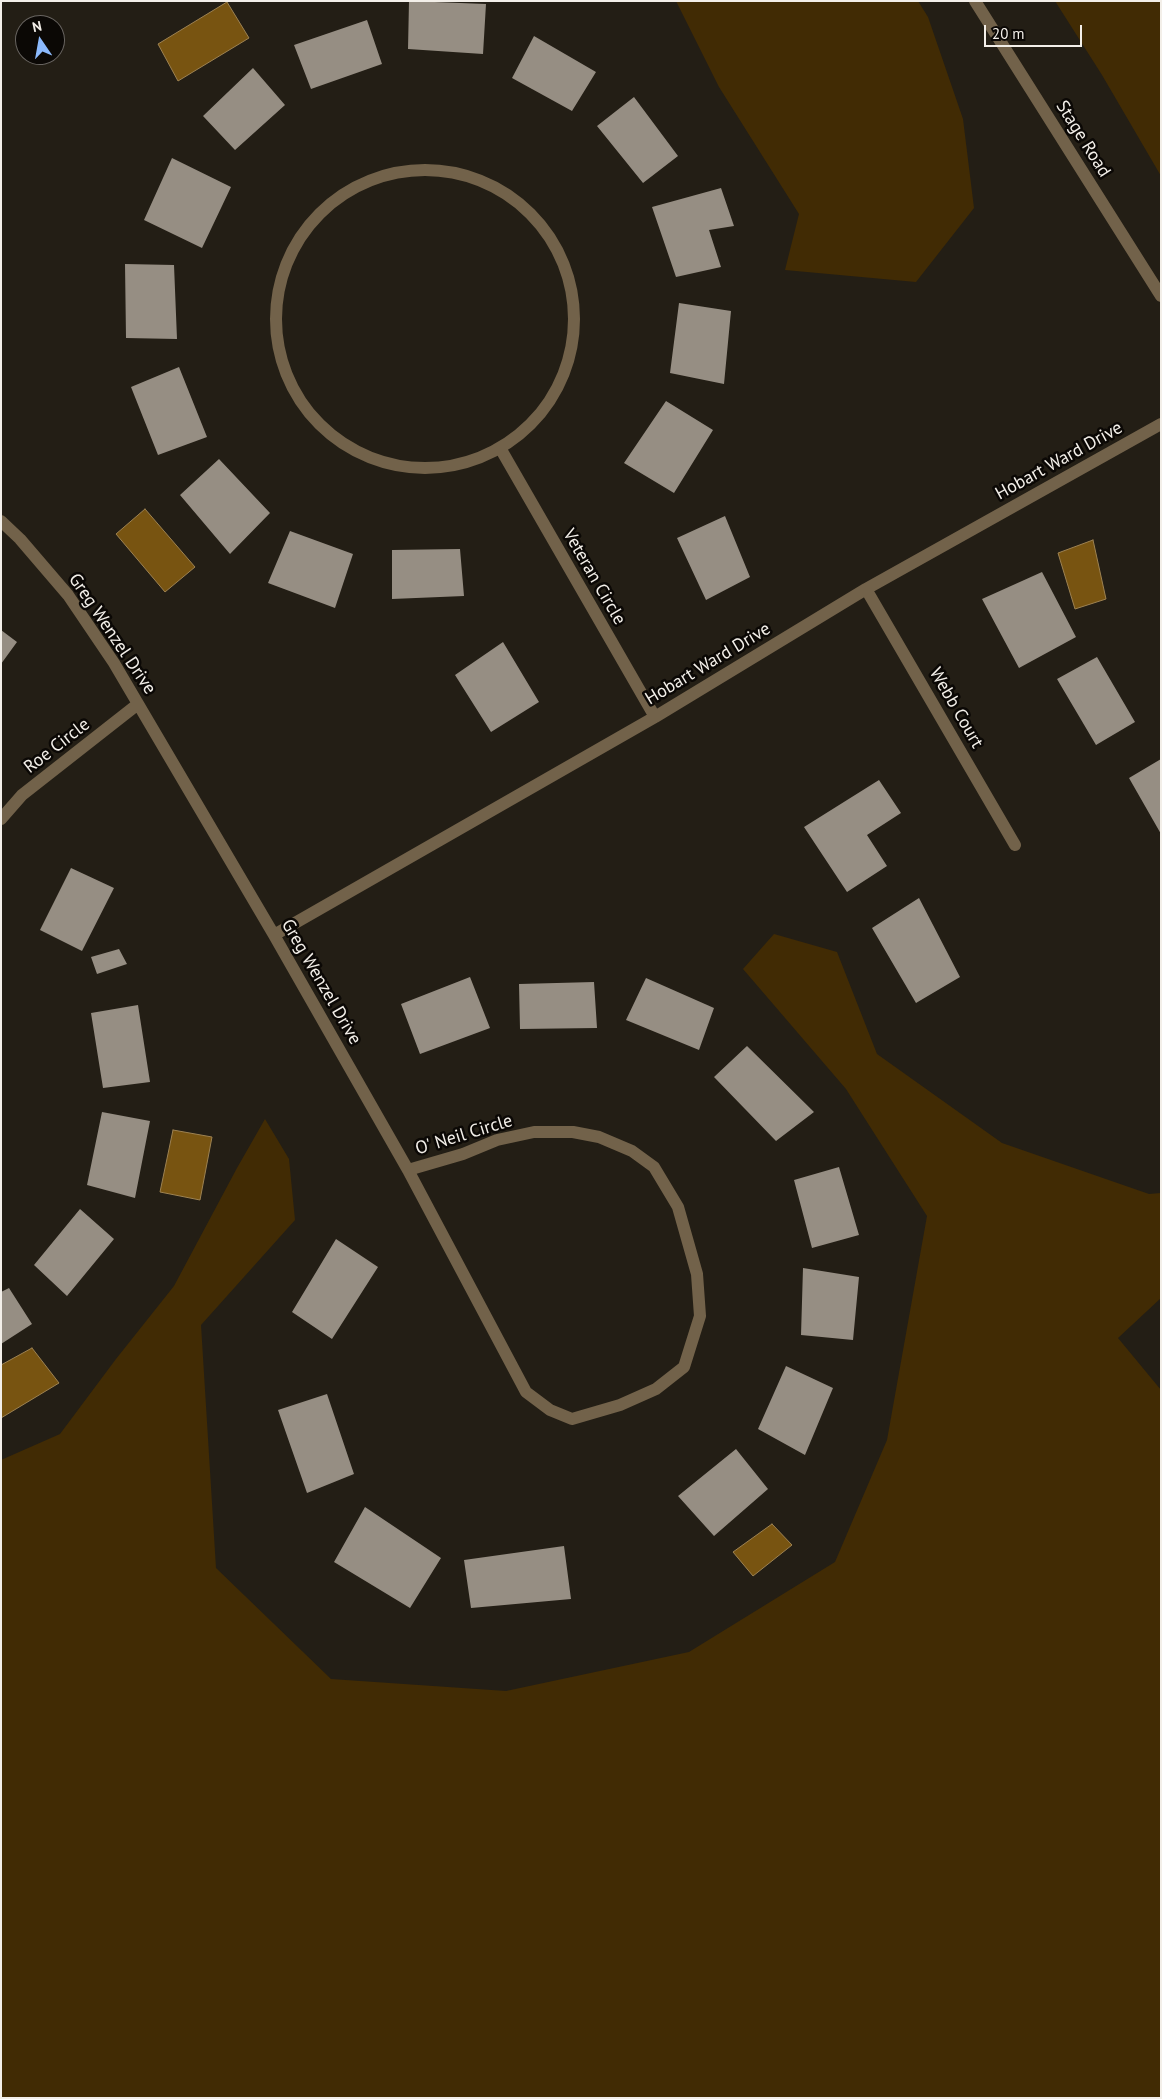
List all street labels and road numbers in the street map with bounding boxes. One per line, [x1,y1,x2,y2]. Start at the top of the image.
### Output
street label: Stage Road [1051,97,1115,181]
street label: Hobart Ward Drive [992,417,1126,505]
street label: Veteran Circle [558,525,630,629]
street label: Greg Wenzel Drive [64,570,160,698]
street label: Hobart Ward Drive [642,618,774,710]
street label: Webb Court [924,664,988,752]
street label: Roe Circle [20,714,94,778]
street label: Greg Wenzel Drive [276,916,366,1048]
street label: O' Neil Circle [413,1110,515,1160]

